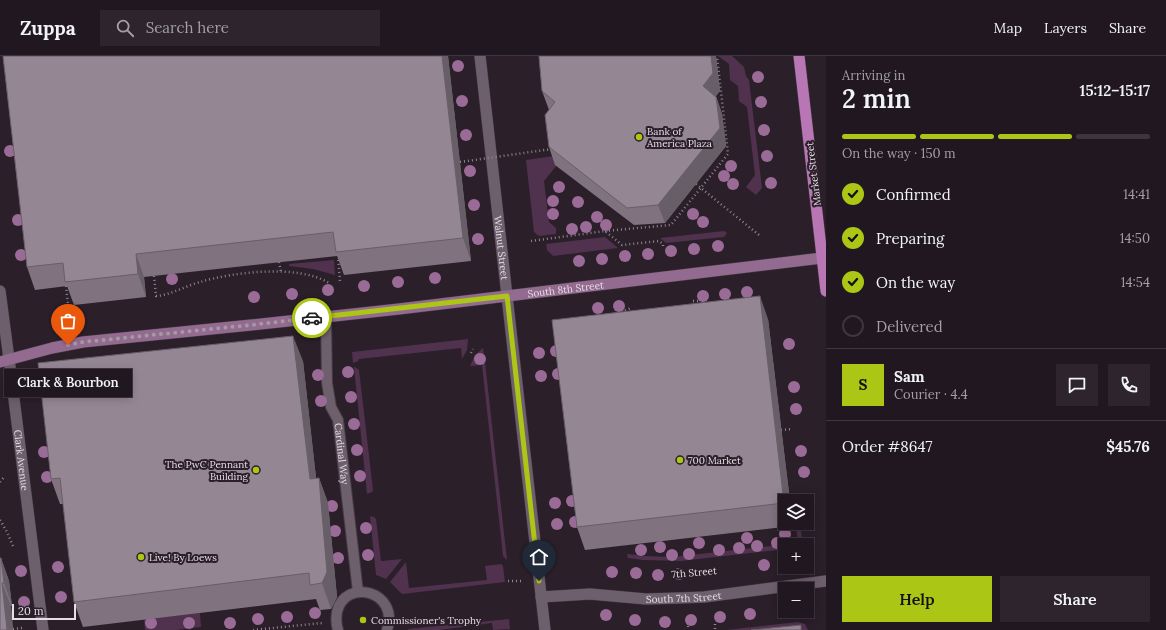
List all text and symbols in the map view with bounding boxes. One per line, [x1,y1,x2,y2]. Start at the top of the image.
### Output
search box [100,10,380,46]
text: Zuppa [20,16,76,40]
icon: search [114,17,136,39]
text: Search here [146,18,229,37]
text: Map [994,19,1022,37]
text: Layers [1044,19,1087,37]
text: Share [1109,19,1146,37]
text: Arriving in [842,67,905,84]
text: 15:12–15:17 [1080,81,1150,100]
text: 2 min [842,82,911,115]
place label: Bank of America Plaza [646,125,712,150]
marker: Bank of America Plaza [634,132,644,142]
street label: Market Street [803,141,824,207]
text: On the way · 150 m [842,145,956,162]
icon: check [842,183,864,205]
text: Confirmed [876,185,951,204]
text: 14:41 [1123,186,1150,203]
street label: Walnut Street [491,215,511,281]
icon: check [842,227,864,249]
text: Preparing [876,229,944,248]
text: 14:50 [1120,230,1150,247]
icon: check [842,271,864,293]
text: On the way [876,273,955,292]
text: 14:54 [1121,274,1150,291]
street label: South 8th Street [527,278,605,300]
courier [292,298,332,338]
pin [51,304,85,345]
icon: car [301,307,323,329]
icon: bag [57,310,79,332]
text: Delivered [876,317,943,336]
button: chat [1056,364,1098,406]
button: phone [1108,364,1150,406]
text: Sam [894,367,925,386]
callout: Clark & Bourbon [4,369,132,397]
text: Clark & Bourbon [17,374,119,391]
text: S [859,375,867,394]
text: Courier · 4.4 [894,386,968,403]
street label: Cardinal Way [331,422,352,486]
street label: Clark Avenue [11,429,32,492]
text: Order #8647 [842,437,932,456]
text: $45.76 [1106,437,1150,456]
place label: 700 Market [688,454,741,467]
marker: 700 Market [675,455,685,465]
place label: The PwC Pennant Building [165,458,248,483]
marker: The PwC Pennant Building [251,465,261,475]
map controls [778,494,814,618]
button: layers [778,494,814,530]
button: + [778,538,814,574]
pin [522,540,556,581]
icon: home [528,546,550,568]
place label: Live! By Loews [149,551,217,564]
marker: Live! By Loews [136,552,146,562]
street label: 7th Street [671,564,717,581]
button: Help [842,576,992,622]
button: Share [1000,576,1150,622]
button: − [778,582,814,618]
street label: South 7th Street [646,589,722,606]
scale bar [12,602,76,621]
text: 20 m [18,604,43,618]
place label: Commissioner's Trophy [371,614,482,627]
marker: Commissioner's Trophy [358,615,368,625]

